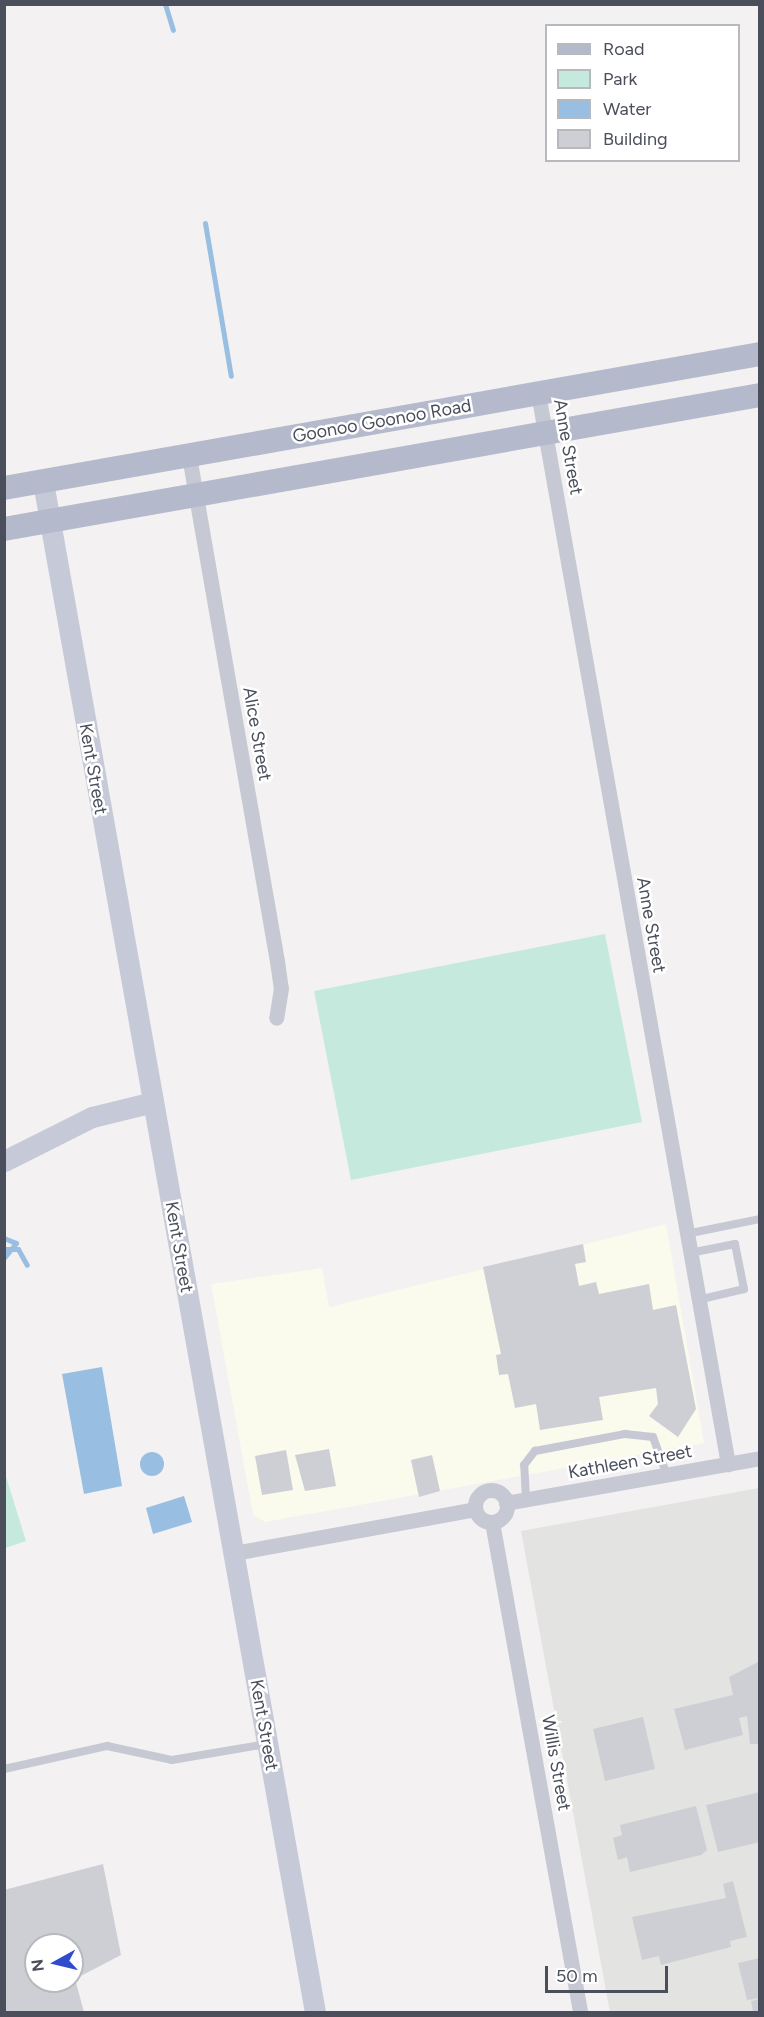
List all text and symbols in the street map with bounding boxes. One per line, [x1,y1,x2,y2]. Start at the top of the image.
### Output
legend [545,24,740,162]
text: Road [603,38,644,60]
text: Park [603,68,637,90]
text: Water [603,98,651,120]
text: Building [603,128,668,150]
street label: Goonoo Goonoo Road [291,395,473,447]
street label: Anne Street [549,397,587,497]
street label: Alice Street [238,685,276,783]
street label: Kent Street [74,722,112,816]
street label: Anne Street [632,875,670,975]
street label: Kent Street [160,1200,198,1294]
street label: Kathleen Street [566,1440,694,1484]
street label: Kent Street [245,1678,283,1772]
street label: Willis Street [537,1713,575,1813]
north arrow [24,1933,84,1993]
scale bar [548,1954,671,1992]
text: N [27,1958,48,1973]
text: 50 m [556,1965,598,1987]

